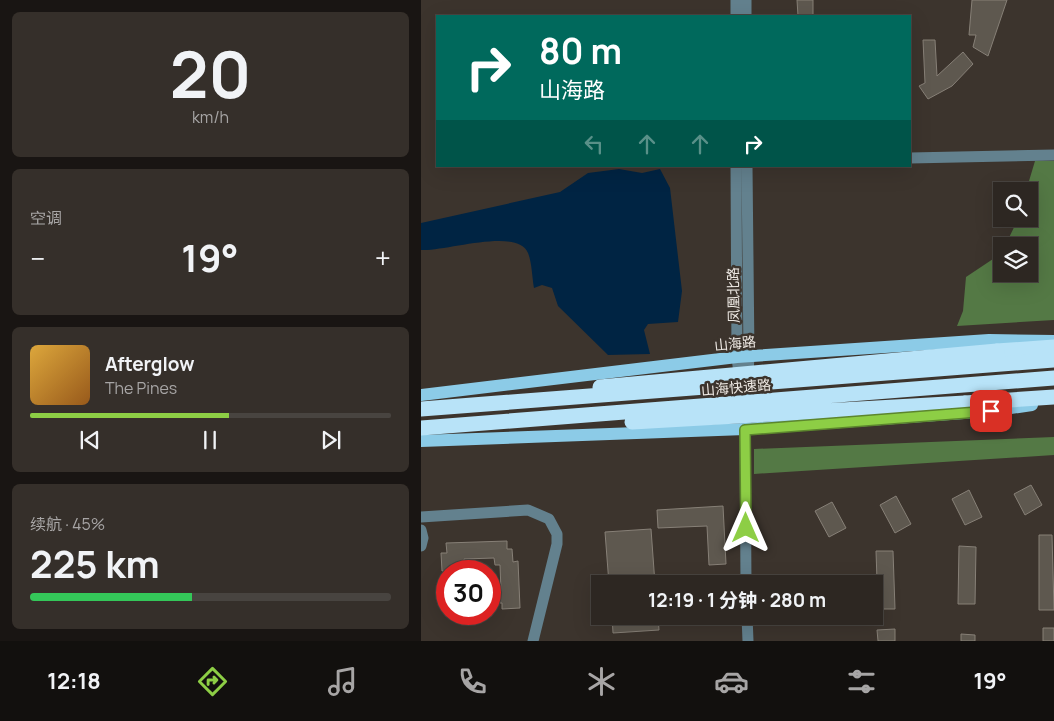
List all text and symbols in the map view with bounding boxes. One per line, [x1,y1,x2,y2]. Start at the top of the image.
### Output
text: 80 m [539,27,622,75]
text: 20 [170,29,251,118]
icon: right [456,35,521,100]
text: 山海路 [539,75,605,105]
text: km/h [192,106,229,128]
icon: left [580,130,608,158]
icon: ahead [633,130,661,158]
icon: ahead [686,130,714,158]
icon: right [739,130,767,158]
map controls [993,182,1038,282]
button: search [993,182,1038,227]
text: 空调 [30,207,62,229]
text: 19° [181,231,239,283]
button: layers [993,237,1038,282]
text: − [30,239,45,277]
text: + [375,239,391,277]
street label: 凤凰北路 [723,267,743,323]
street label: 山海路 [713,331,757,355]
text: Afterglow [105,351,194,377]
street label: 山海快速路 [700,374,772,400]
text: The Pines [105,377,177,399]
pin [970,390,1012,432]
icon: arrive [977,397,1005,425]
icon: previous [76,426,104,454]
icon: pause [196,426,224,454]
icon: next [317,426,345,454]
position arrow [719,501,771,553]
text: 续航 · 45% [30,513,105,535]
text: 225 km [30,537,160,589]
speed limit sign: 30 [436,560,501,625]
text: 12:19 · 1 分钟 · 280 m [648,587,826,613]
icon: directions [195,664,230,699]
icon: music [325,664,360,699]
icon: phone [455,664,490,699]
icon: climate [584,664,619,699]
icon: car [714,664,749,699]
icon: filters [844,664,879,699]
text: 12:18 [47,666,101,696]
text: 19° [973,666,1007,696]

